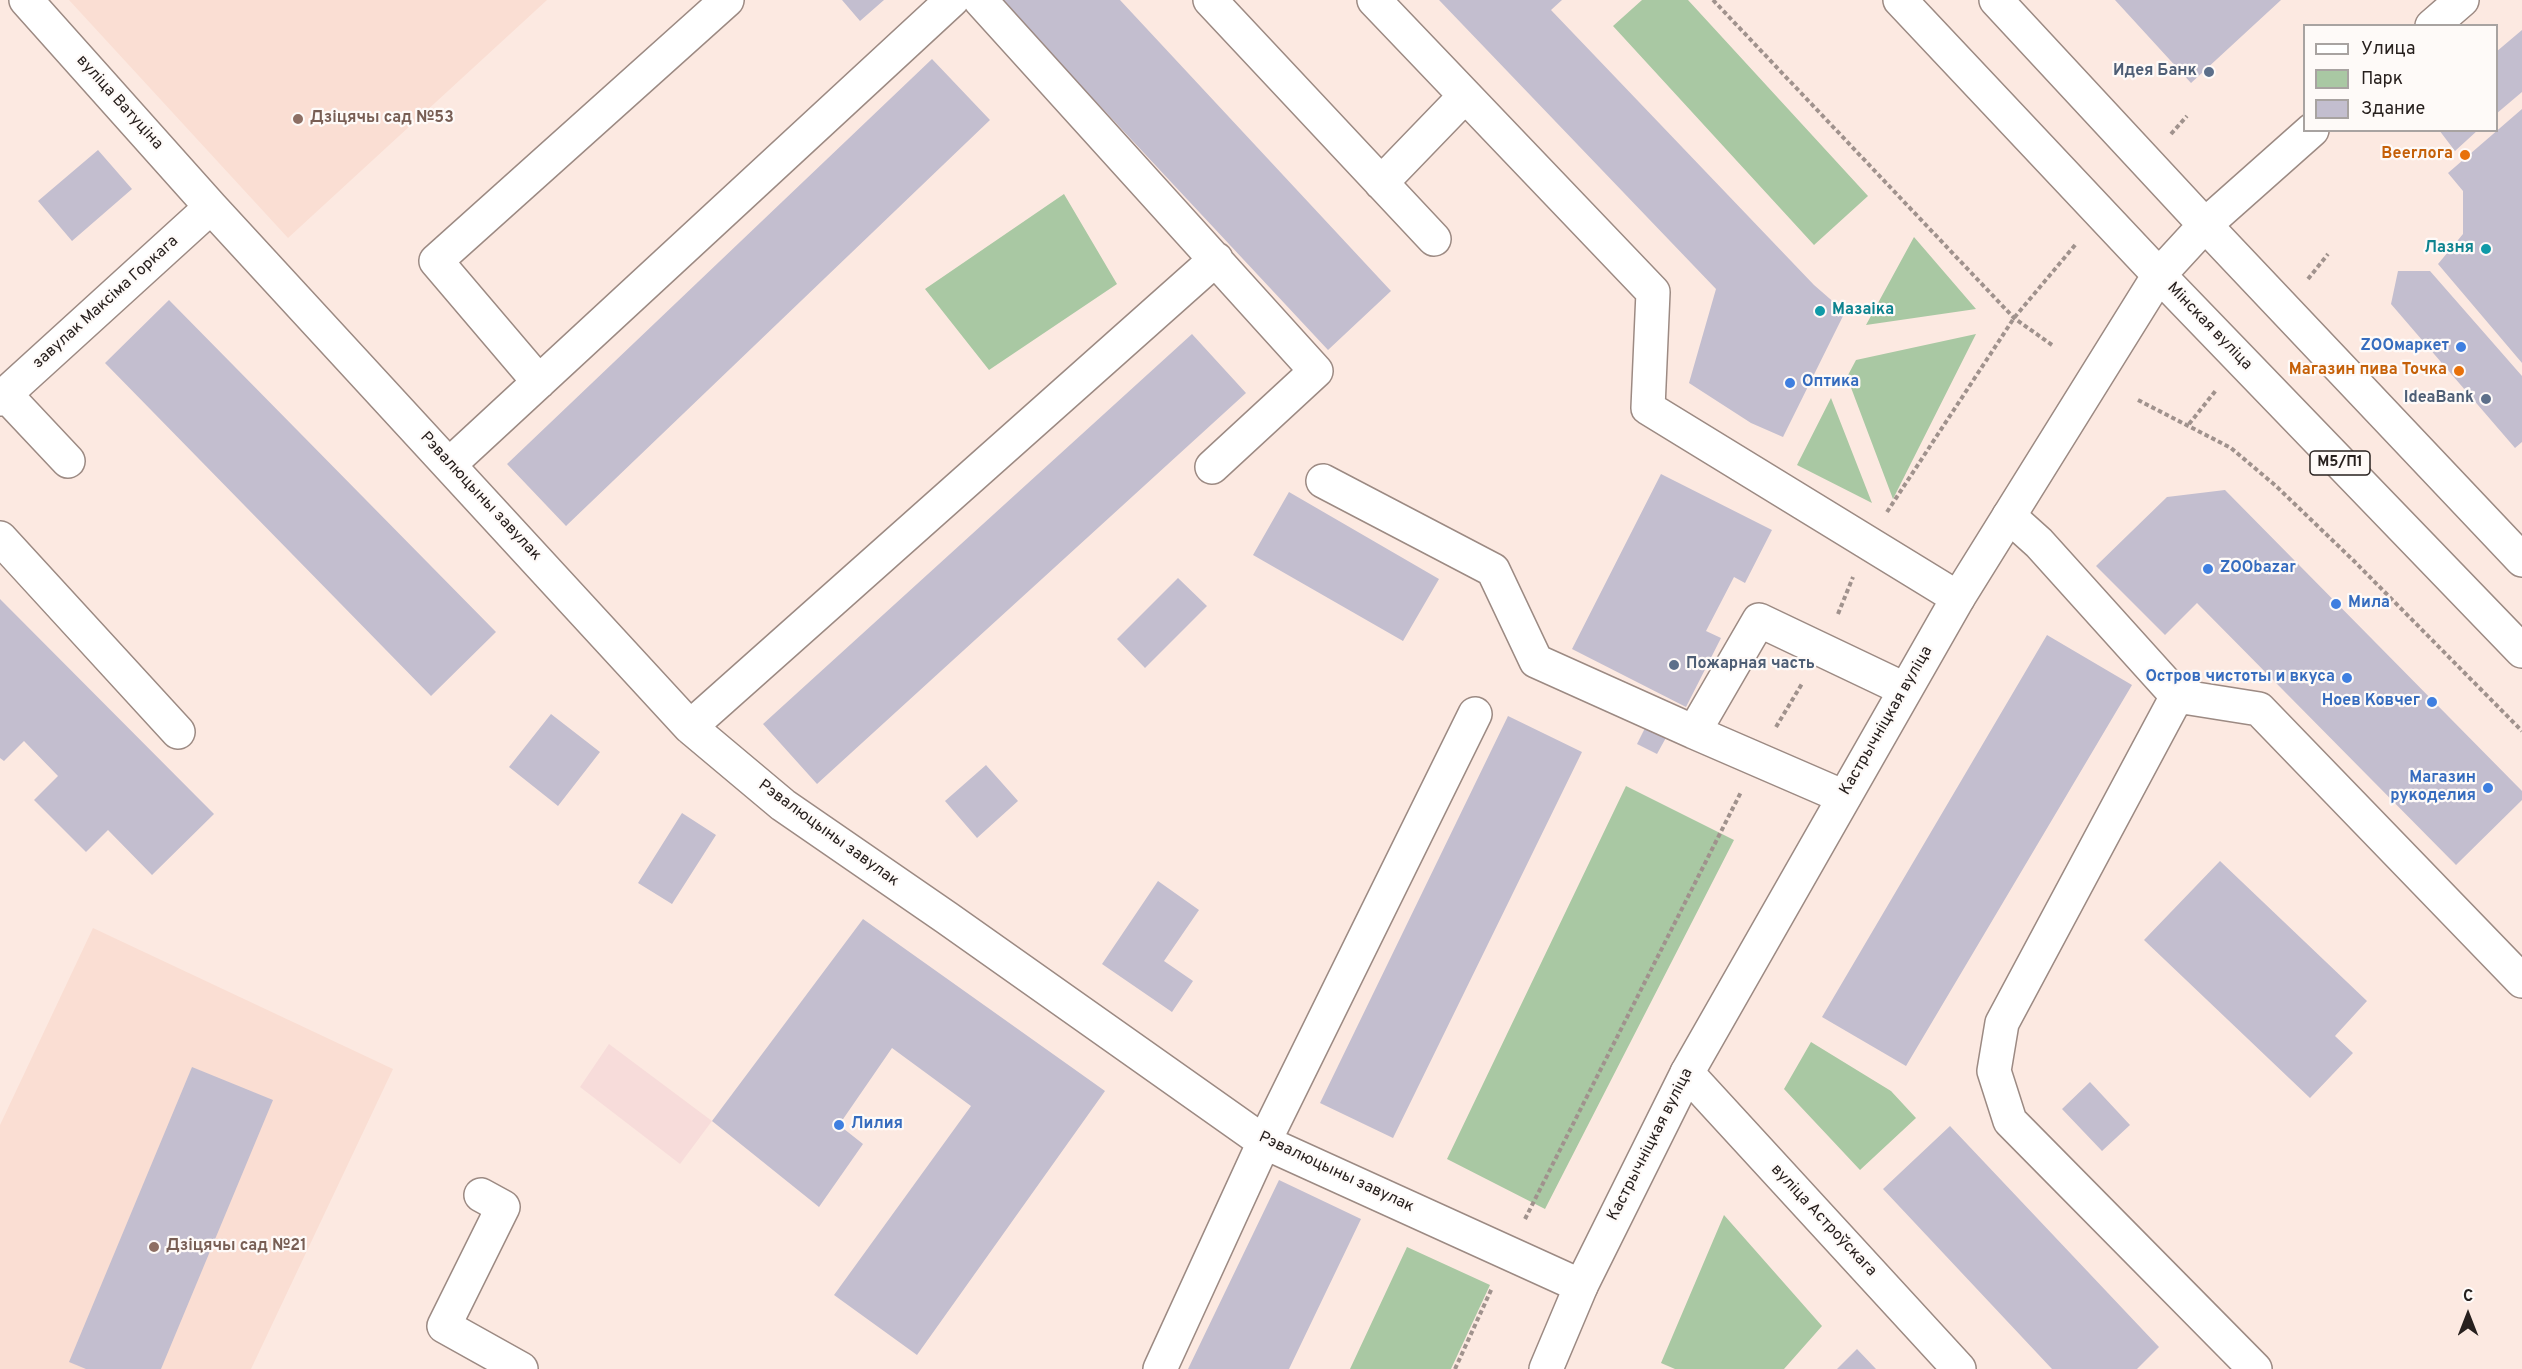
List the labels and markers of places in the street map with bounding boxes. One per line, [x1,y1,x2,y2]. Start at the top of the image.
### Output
place label: Идея Банк [2113,62,2197,82]
marker: Идея Банк [2202,65,2216,79]
place label: Дзіцячы сад №53 [310,109,454,129]
marker: Дзіцячы сад №53 [291,112,305,126]
place label: Beerлога [2381,145,2453,165]
marker: Beerлога [2458,148,2472,162]
place label: Лазня [2425,239,2474,259]
marker: Лазня [2479,242,2493,256]
place label: Мазаіка [1832,301,1894,321]
marker: Мазаіка [1813,304,1827,318]
place label: ZOOмаркет [2361,337,2449,357]
marker: ZOOмаркет [2454,340,2468,354]
place label: Магазин пива Точка [2289,361,2447,381]
marker: Магазин пива Точка [2452,364,2466,378]
place label: Оптика [1802,373,1859,393]
marker: Оптика [1783,376,1797,390]
place label: IdeaBank [2404,389,2474,409]
marker: IdeaBank [2479,392,2493,406]
place label: ZOObazar [2220,559,2296,579]
marker: ZOObazar [2201,562,2215,576]
place label: Мила [2348,594,2390,614]
marker: Мила [2329,597,2343,611]
place label: Пожарная часть [1686,655,1815,675]
marker: Пожарная часть [1667,658,1681,672]
place label: Остров чистоты и вкуса [2146,668,2335,688]
marker: Остров чистоты и вкуса [2340,671,2354,685]
place label: Ноев Ковчег [2322,692,2420,712]
marker: Ноев Ковчег [2425,695,2439,709]
place label: Магазин рукоделия [2390,769,2476,807]
marker: Магазин рукоделия [2481,781,2495,795]
place label: Лилия [851,1115,903,1135]
marker: Лилия [832,1118,846,1132]
place label: Дзіцячы сад №21 [166,1237,307,1257]
marker: Дзіцячы сад №21 [147,1240,161,1254]

